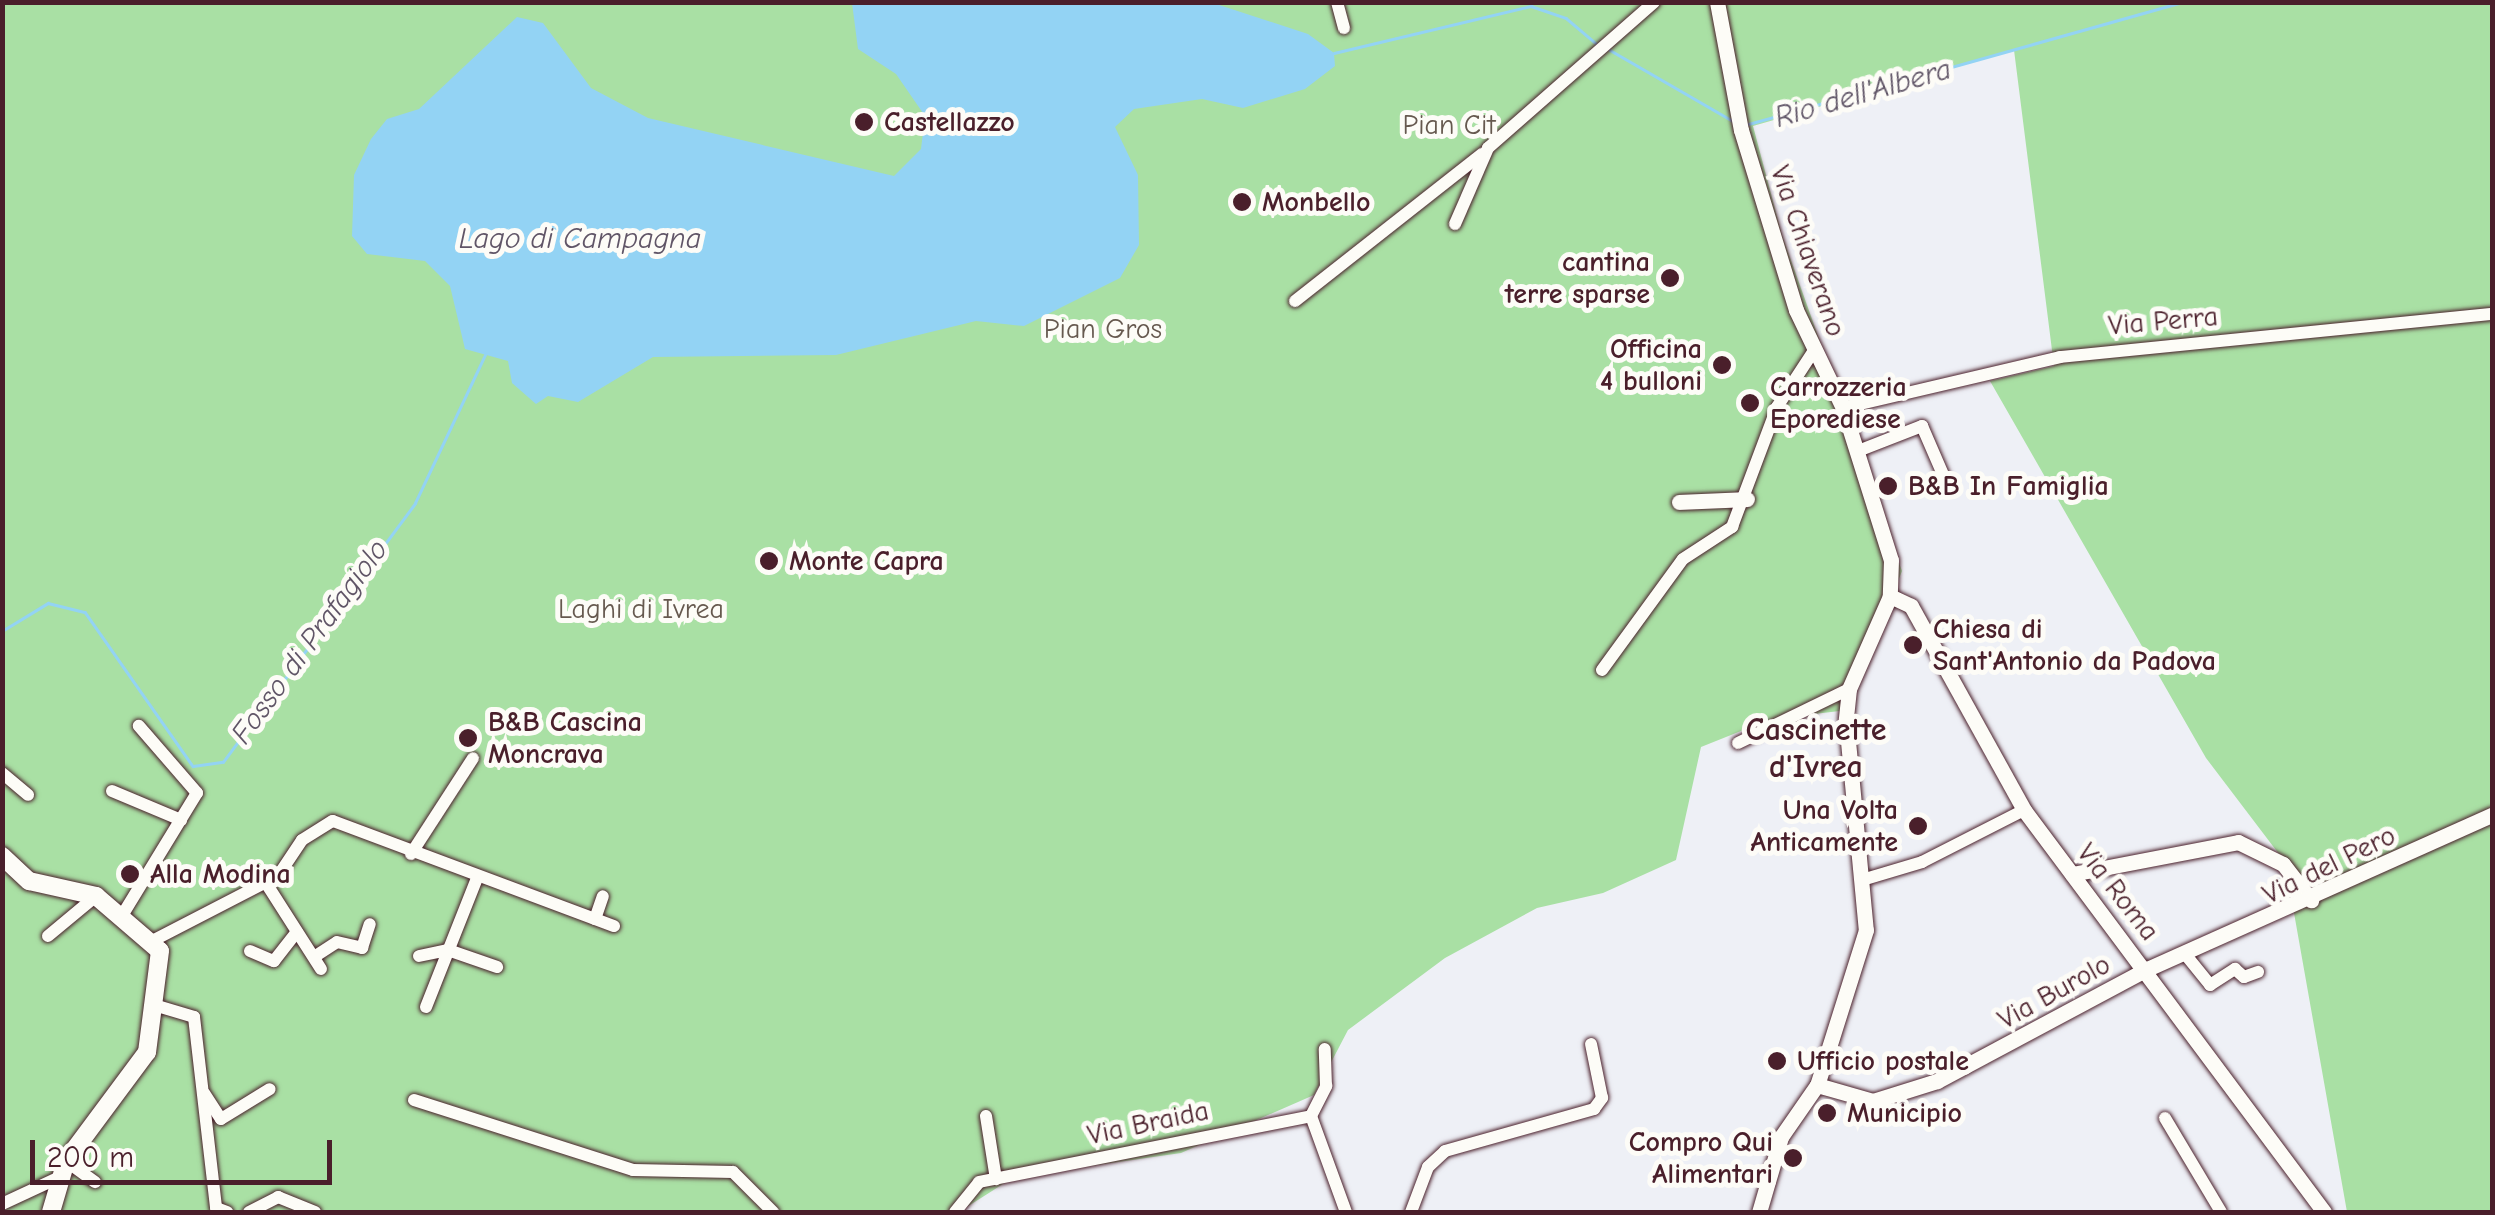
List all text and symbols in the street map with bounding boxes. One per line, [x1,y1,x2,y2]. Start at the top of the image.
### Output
water label: Rio dell'Albera [1771,52,1955,136]
place label: Castellazzo [884,105,1015,139]
park label: Pian Cit [1403,108,1495,142]
marker: Castellazzo [853,111,875,133]
street label: Via Chiaverano [1763,161,1853,341]
place label: Monbello [1262,185,1370,219]
marker: Monbello [1231,191,1253,213]
water label: Lago di Campagna [459,221,701,257]
place label: cantina terre sparse [1505,245,1650,311]
marker: cantina terre sparse [1659,267,1681,289]
street label: Via Perra [2107,299,2219,343]
park label: Pian Gros [1044,312,1162,346]
place label: Officina 4 bulloni [1600,332,1702,398]
marker: Officina 4 bulloni [1711,354,1733,376]
place label: Carrozzeria Eporediese [1770,370,1907,436]
marker: Carrozzeria Eporediese [1739,392,1761,414]
place label: B&B In Famiglia [1908,469,2109,503]
marker: B&B In Famiglia [1877,475,1899,497]
water label: Fosso di Prafagiolo [224,533,396,751]
place label: Monte Capra [789,544,944,578]
marker: Monte Capra [758,550,780,572]
park label: Laghi di Ivrea [558,592,724,626]
place label: Chiesa di Sant'Antonio da Padova [1933,612,2216,678]
marker: Chiesa di Sant'Antonio da Padova [1902,634,1924,656]
place label: B&B Cascina Moncrava [488,705,642,771]
district label: Cascinette d'Ivrea [1746,712,1886,787]
marker: B&B Cascina Moncrava [457,727,479,749]
place label: Una Volta Anticamente [1750,793,1898,859]
marker: Una Volta Anticamente [1907,815,1929,837]
street label: Via del Pero [2257,818,2401,912]
street label: Via Roma [2070,837,2166,947]
place label: Alla Modina [150,857,291,891]
marker: Alla Modina [119,863,141,885]
street label: Via Burolo [1992,947,2116,1037]
place label: Ufficio postale [1797,1044,1969,1078]
marker: Ufficio postale [1766,1050,1788,1072]
street label: Via Braida [1084,1094,1212,1152]
place label: Municipio [1847,1096,1962,1130]
marker: Municipio [1816,1102,1838,1124]
scale bar [35,1120,338,1182]
place label: Compro Qui Alimentari [1629,1125,1773,1191]
text: 200 m [47,1140,134,1175]
marker: Compro Qui Alimentari [1782,1147,1804,1169]

